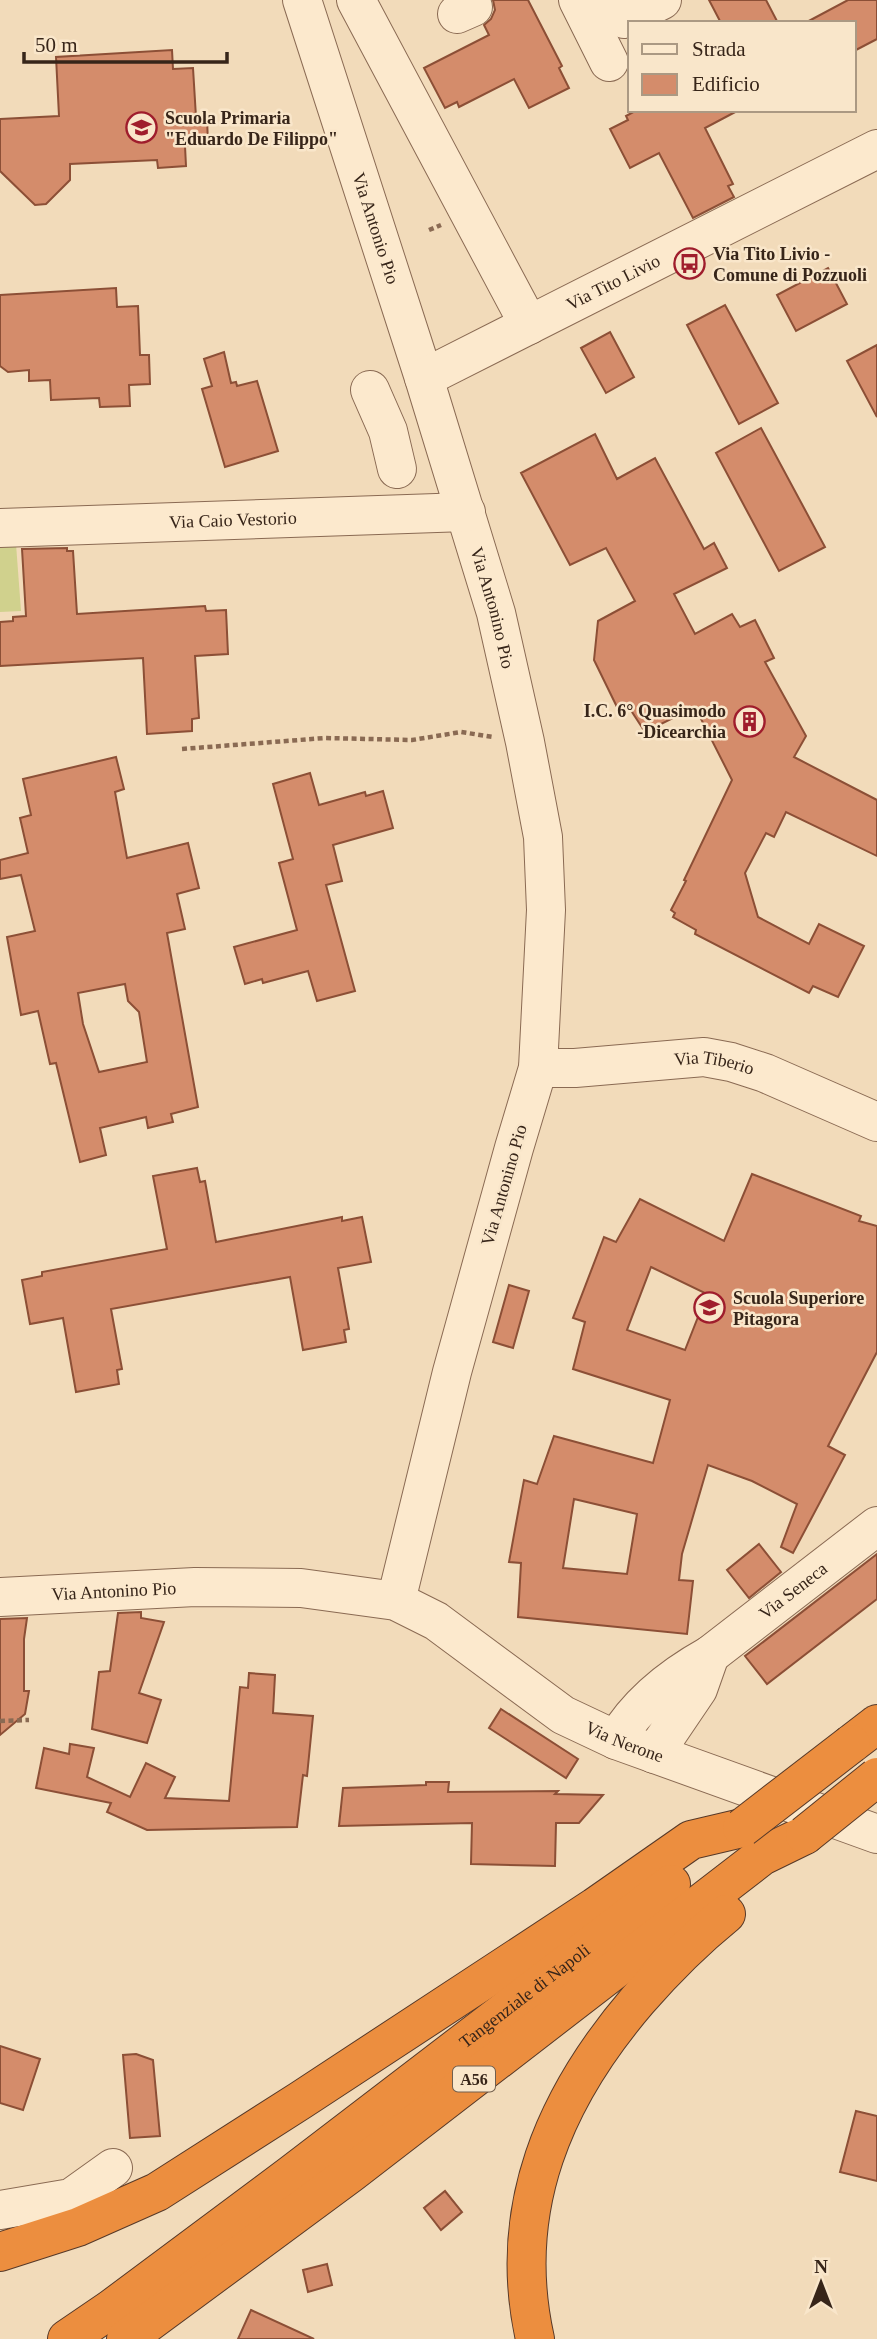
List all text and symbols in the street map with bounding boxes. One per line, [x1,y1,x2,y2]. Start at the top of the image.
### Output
scale bar [24,21,228,65]
legend [628,21,856,112]
text: 50 m [35,33,78,57]
text: Strada [692,37,746,61]
text: Edificio [692,72,760,96]
place label: Scuola Primaria "Eduardo De Filippo" [165,108,338,149]
school or university icon: Scuola Primaria "Eduardo De Filippo" [125,111,159,145]
street label: Via Antonio Pio [348,170,403,287]
place label: Via Tito Livio - Comune di Pozzuoli [713,244,867,285]
bus stop icon: Via Tito Livio - Comune di Pozzuoli [673,247,707,281]
street label: Via Tito Livio [563,250,663,314]
street label: Via Caio Vestorio [169,508,297,532]
street label: Via Antonino Pio [466,545,518,670]
place label: I.C. 6° Quasimodo -Dicearchia [584,701,726,742]
building icon: I.C. 6° Quasimodo -Dicearchia [732,704,766,738]
street label: Via Tiberio [673,1047,757,1079]
street label: Via Antonino Pio [477,1122,531,1248]
place label: Scuola Superiore Pitagora [733,1288,864,1329]
school or university icon: Scuola Superiore Pitagora [693,1291,727,1325]
street label: Via Seneca [755,1558,831,1623]
street label: Via Antonino Pio [51,1578,177,1604]
street label: Via Nerone [582,1717,666,1766]
street label: Tangenziale di Napoli [456,1940,594,2052]
road number: A56 [453,2066,495,2092]
north arrow [786,2248,856,2318]
text: N [814,2256,828,2277]

